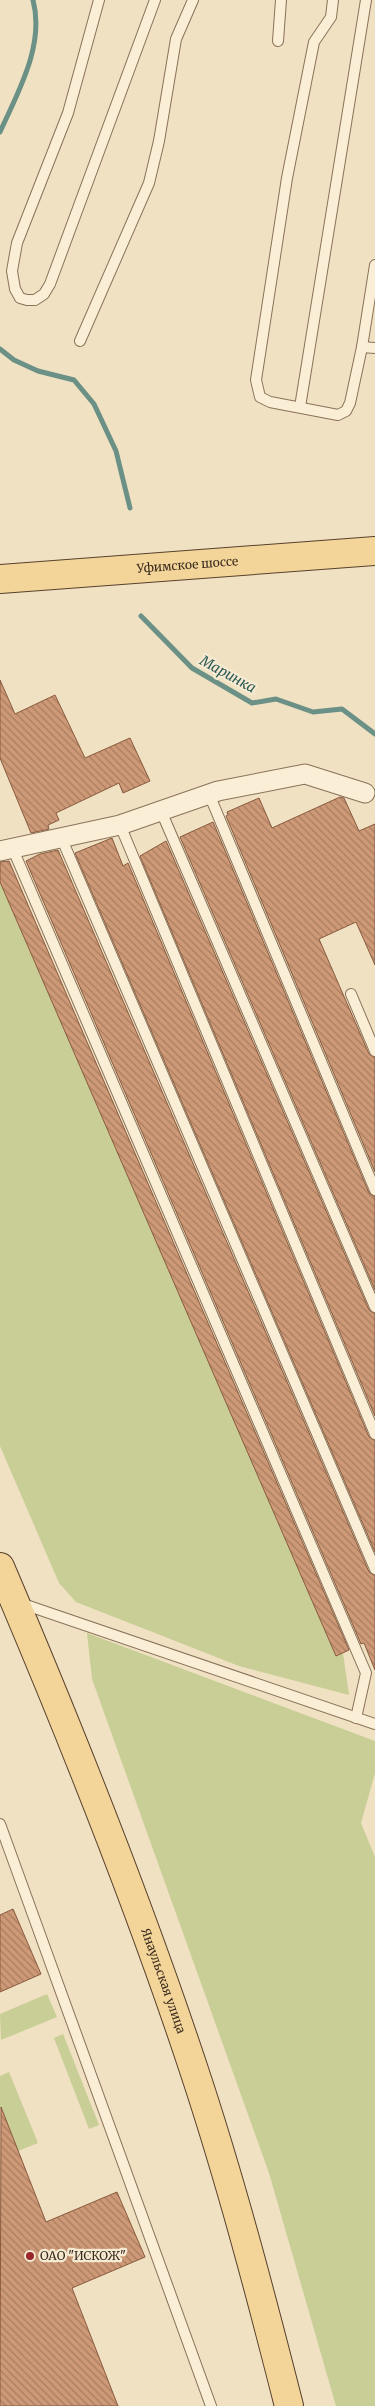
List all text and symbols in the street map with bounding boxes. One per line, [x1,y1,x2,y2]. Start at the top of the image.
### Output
street label: Уфимское шоссе [135,553,239,576]
water label: Маринка [196,651,259,697]
street label: Янаульская улица [138,1926,189,2036]
place label: ОАО "ИСКОЖ" [40,2248,126,2263]
marker: ОАО "ИСКОЖ" [24,2250,36,2262]

